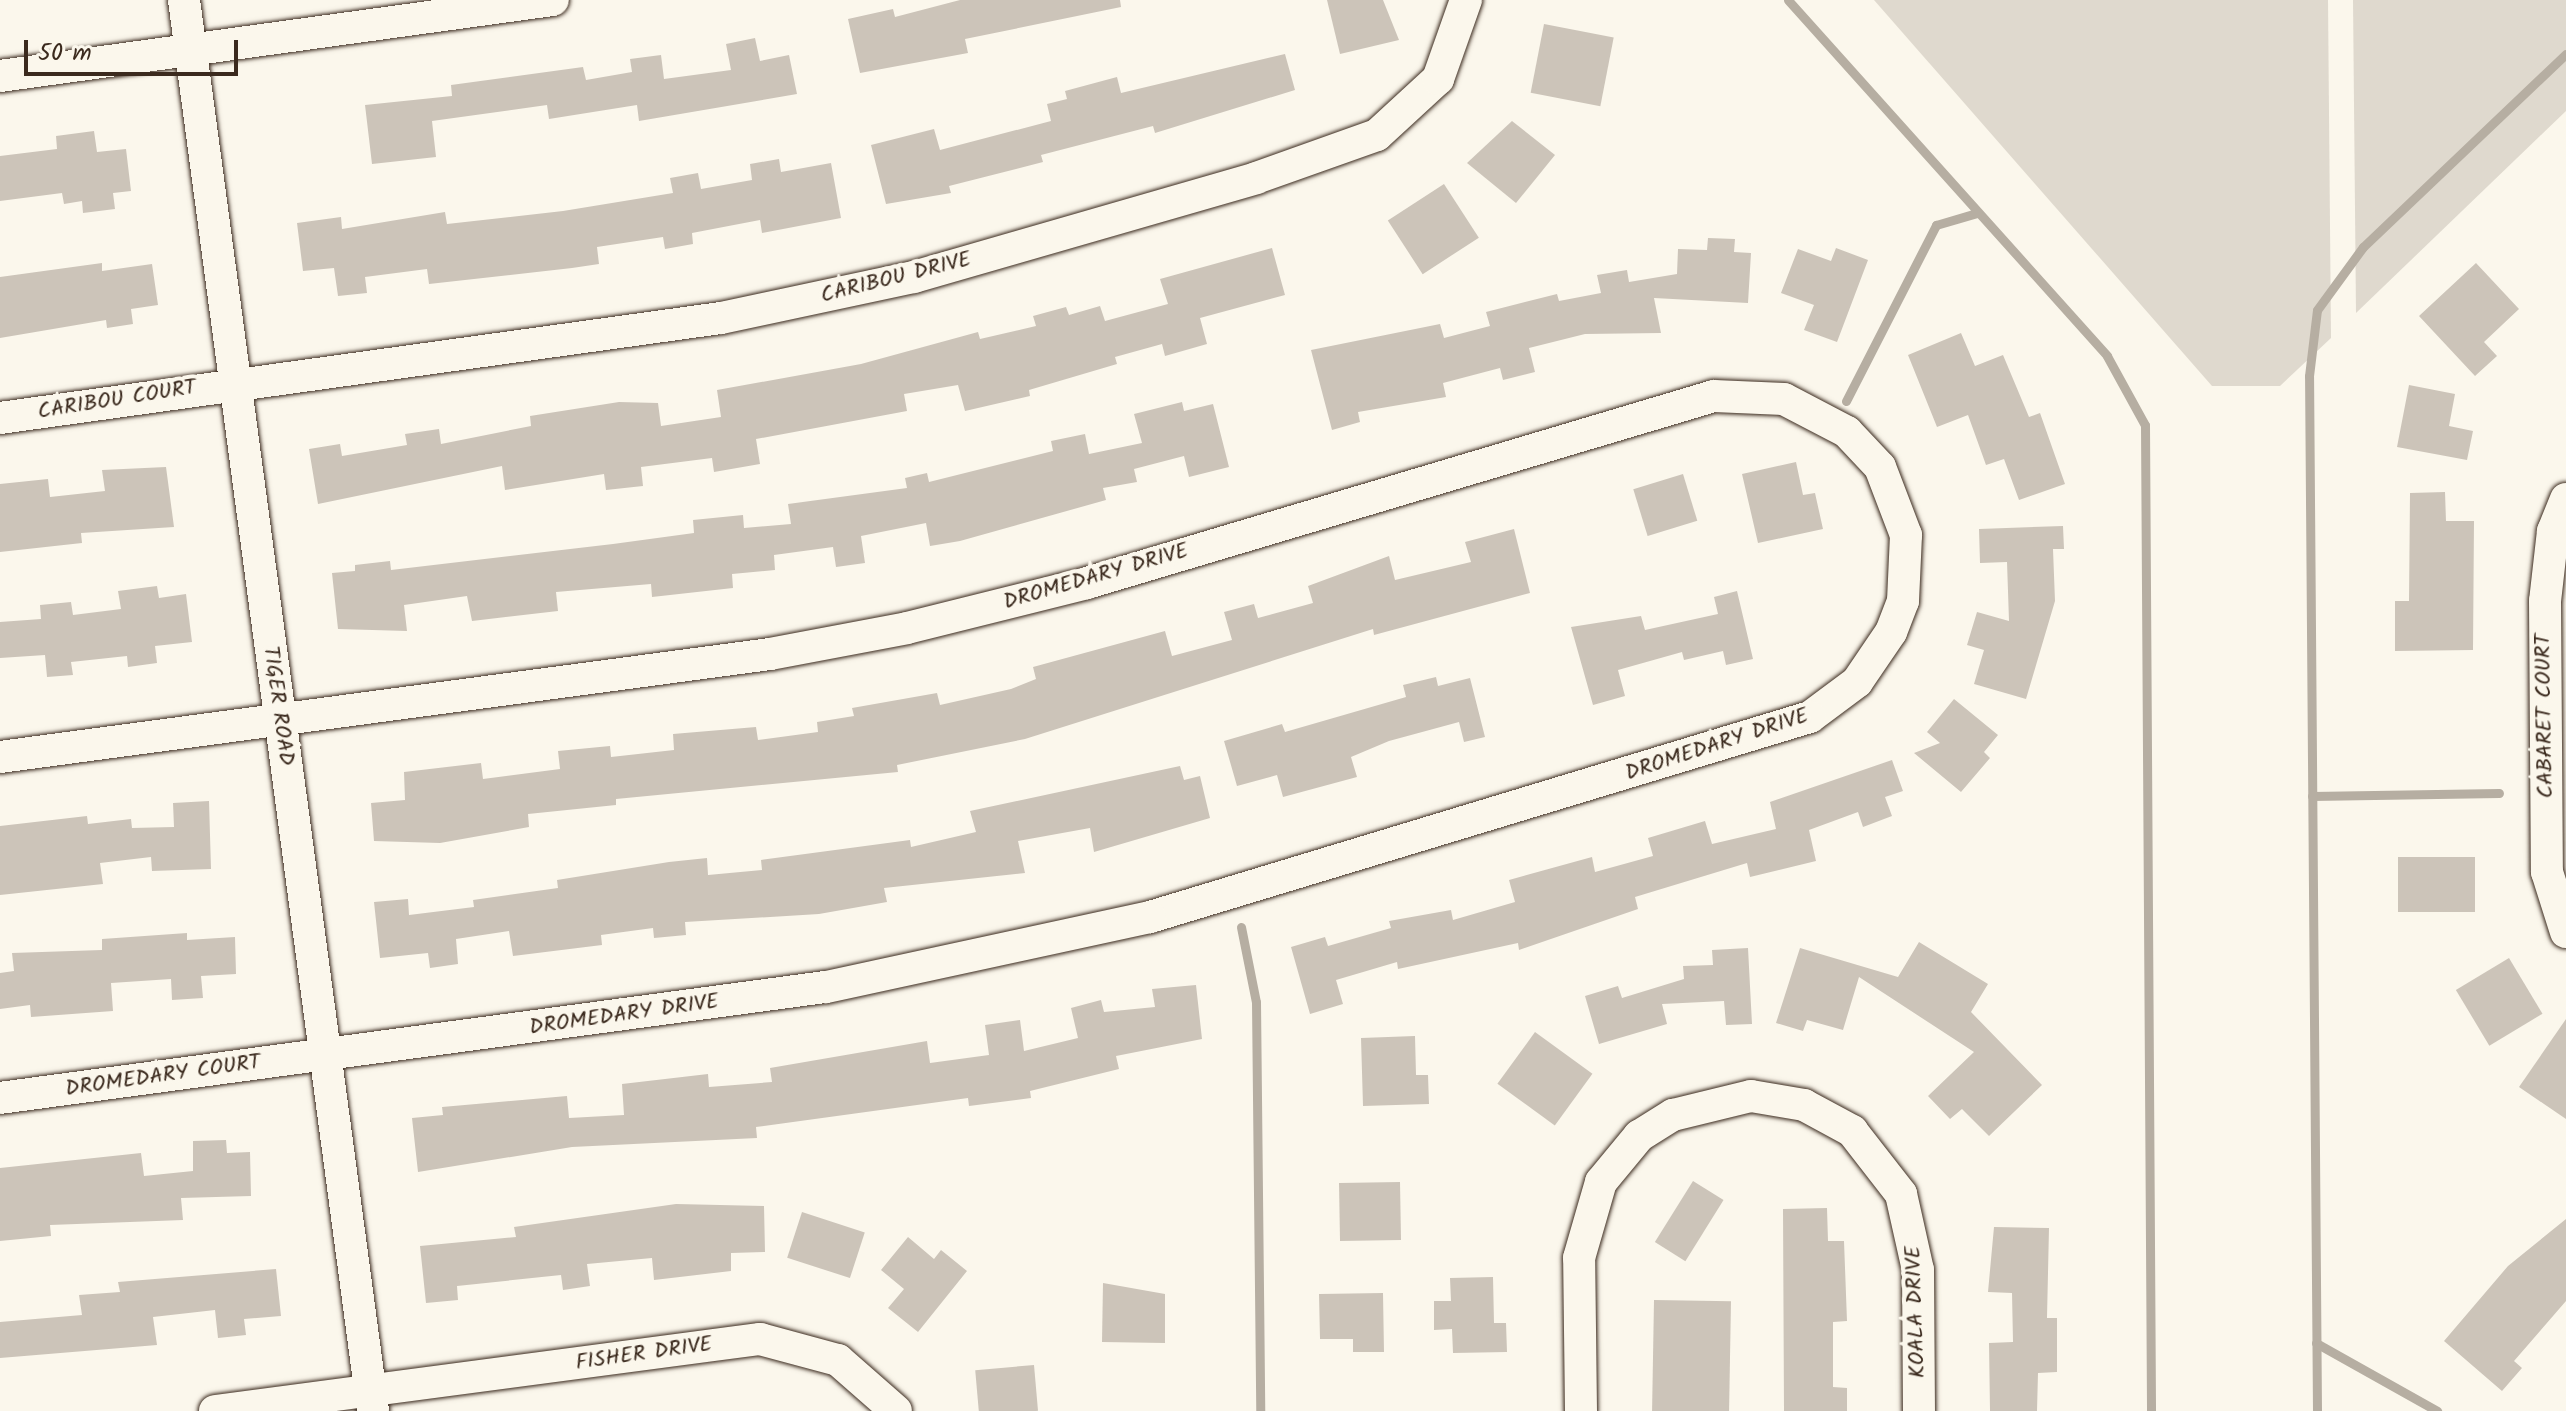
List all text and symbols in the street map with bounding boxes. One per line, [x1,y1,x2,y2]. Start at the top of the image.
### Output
scale bar [28,24,242,74]
text: 50 m [38,34,92,73]
street label: CARIBOU DRIVE [818,247,974,309]
street label: CARIBOU COURT [36,374,198,426]
street label: DROMEDARY DRIVE [1001,538,1191,616]
street label: CABARET COURT [2530,633,2560,799]
street label: TIGER ROAD [257,645,299,767]
street label: DROMEDARY DRIVE [1622,703,1812,787]
street label: DROMEDARY DRIVE [528,989,720,1041]
street label: DROMEDARY COURT [64,1049,262,1103]
street label: KOALA DRIVE [1900,1245,1932,1379]
street label: FISHER DRIVE [574,1331,714,1377]

